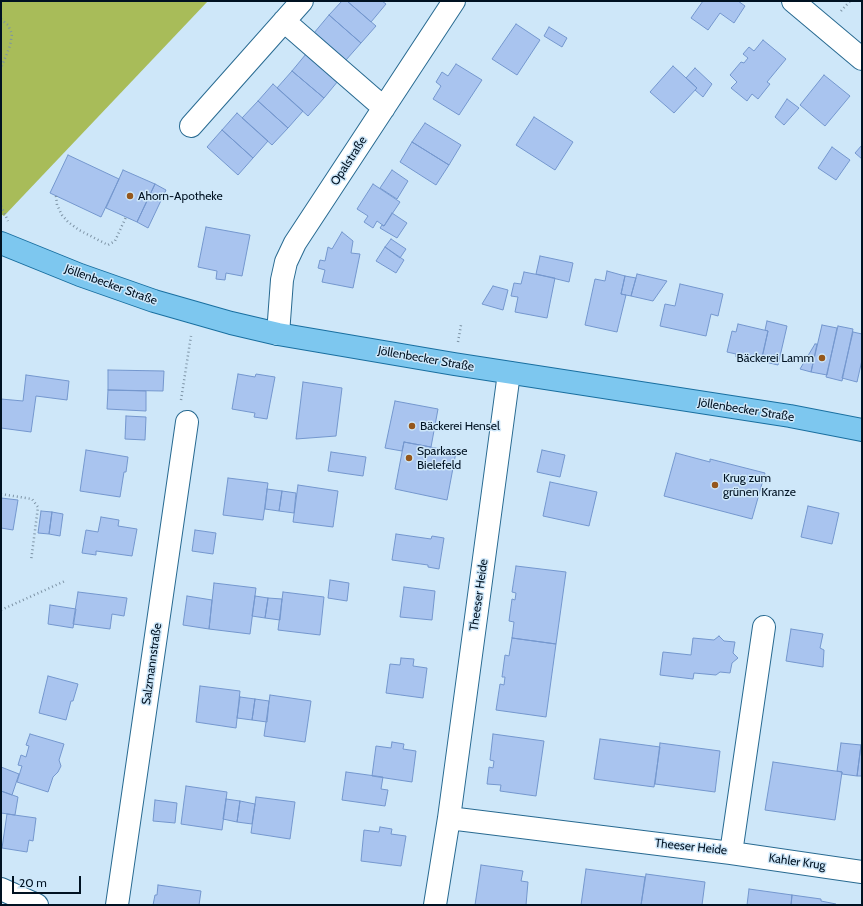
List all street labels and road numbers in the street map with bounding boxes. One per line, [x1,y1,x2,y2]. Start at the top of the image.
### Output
street label: Opalstraße [328,134,370,188]
street label: Jöllenbecker Straße [63,262,159,308]
street label: Jöllenbecker Straße [377,343,475,375]
street label: Jöllenbecker Straße [697,395,795,425]
street label: Theeser Heide [467,558,491,632]
street label: Salzmannstraße [139,622,165,706]
street label: Theeser Heide [654,836,728,858]
street label: Kahler Krug [768,851,826,873]

